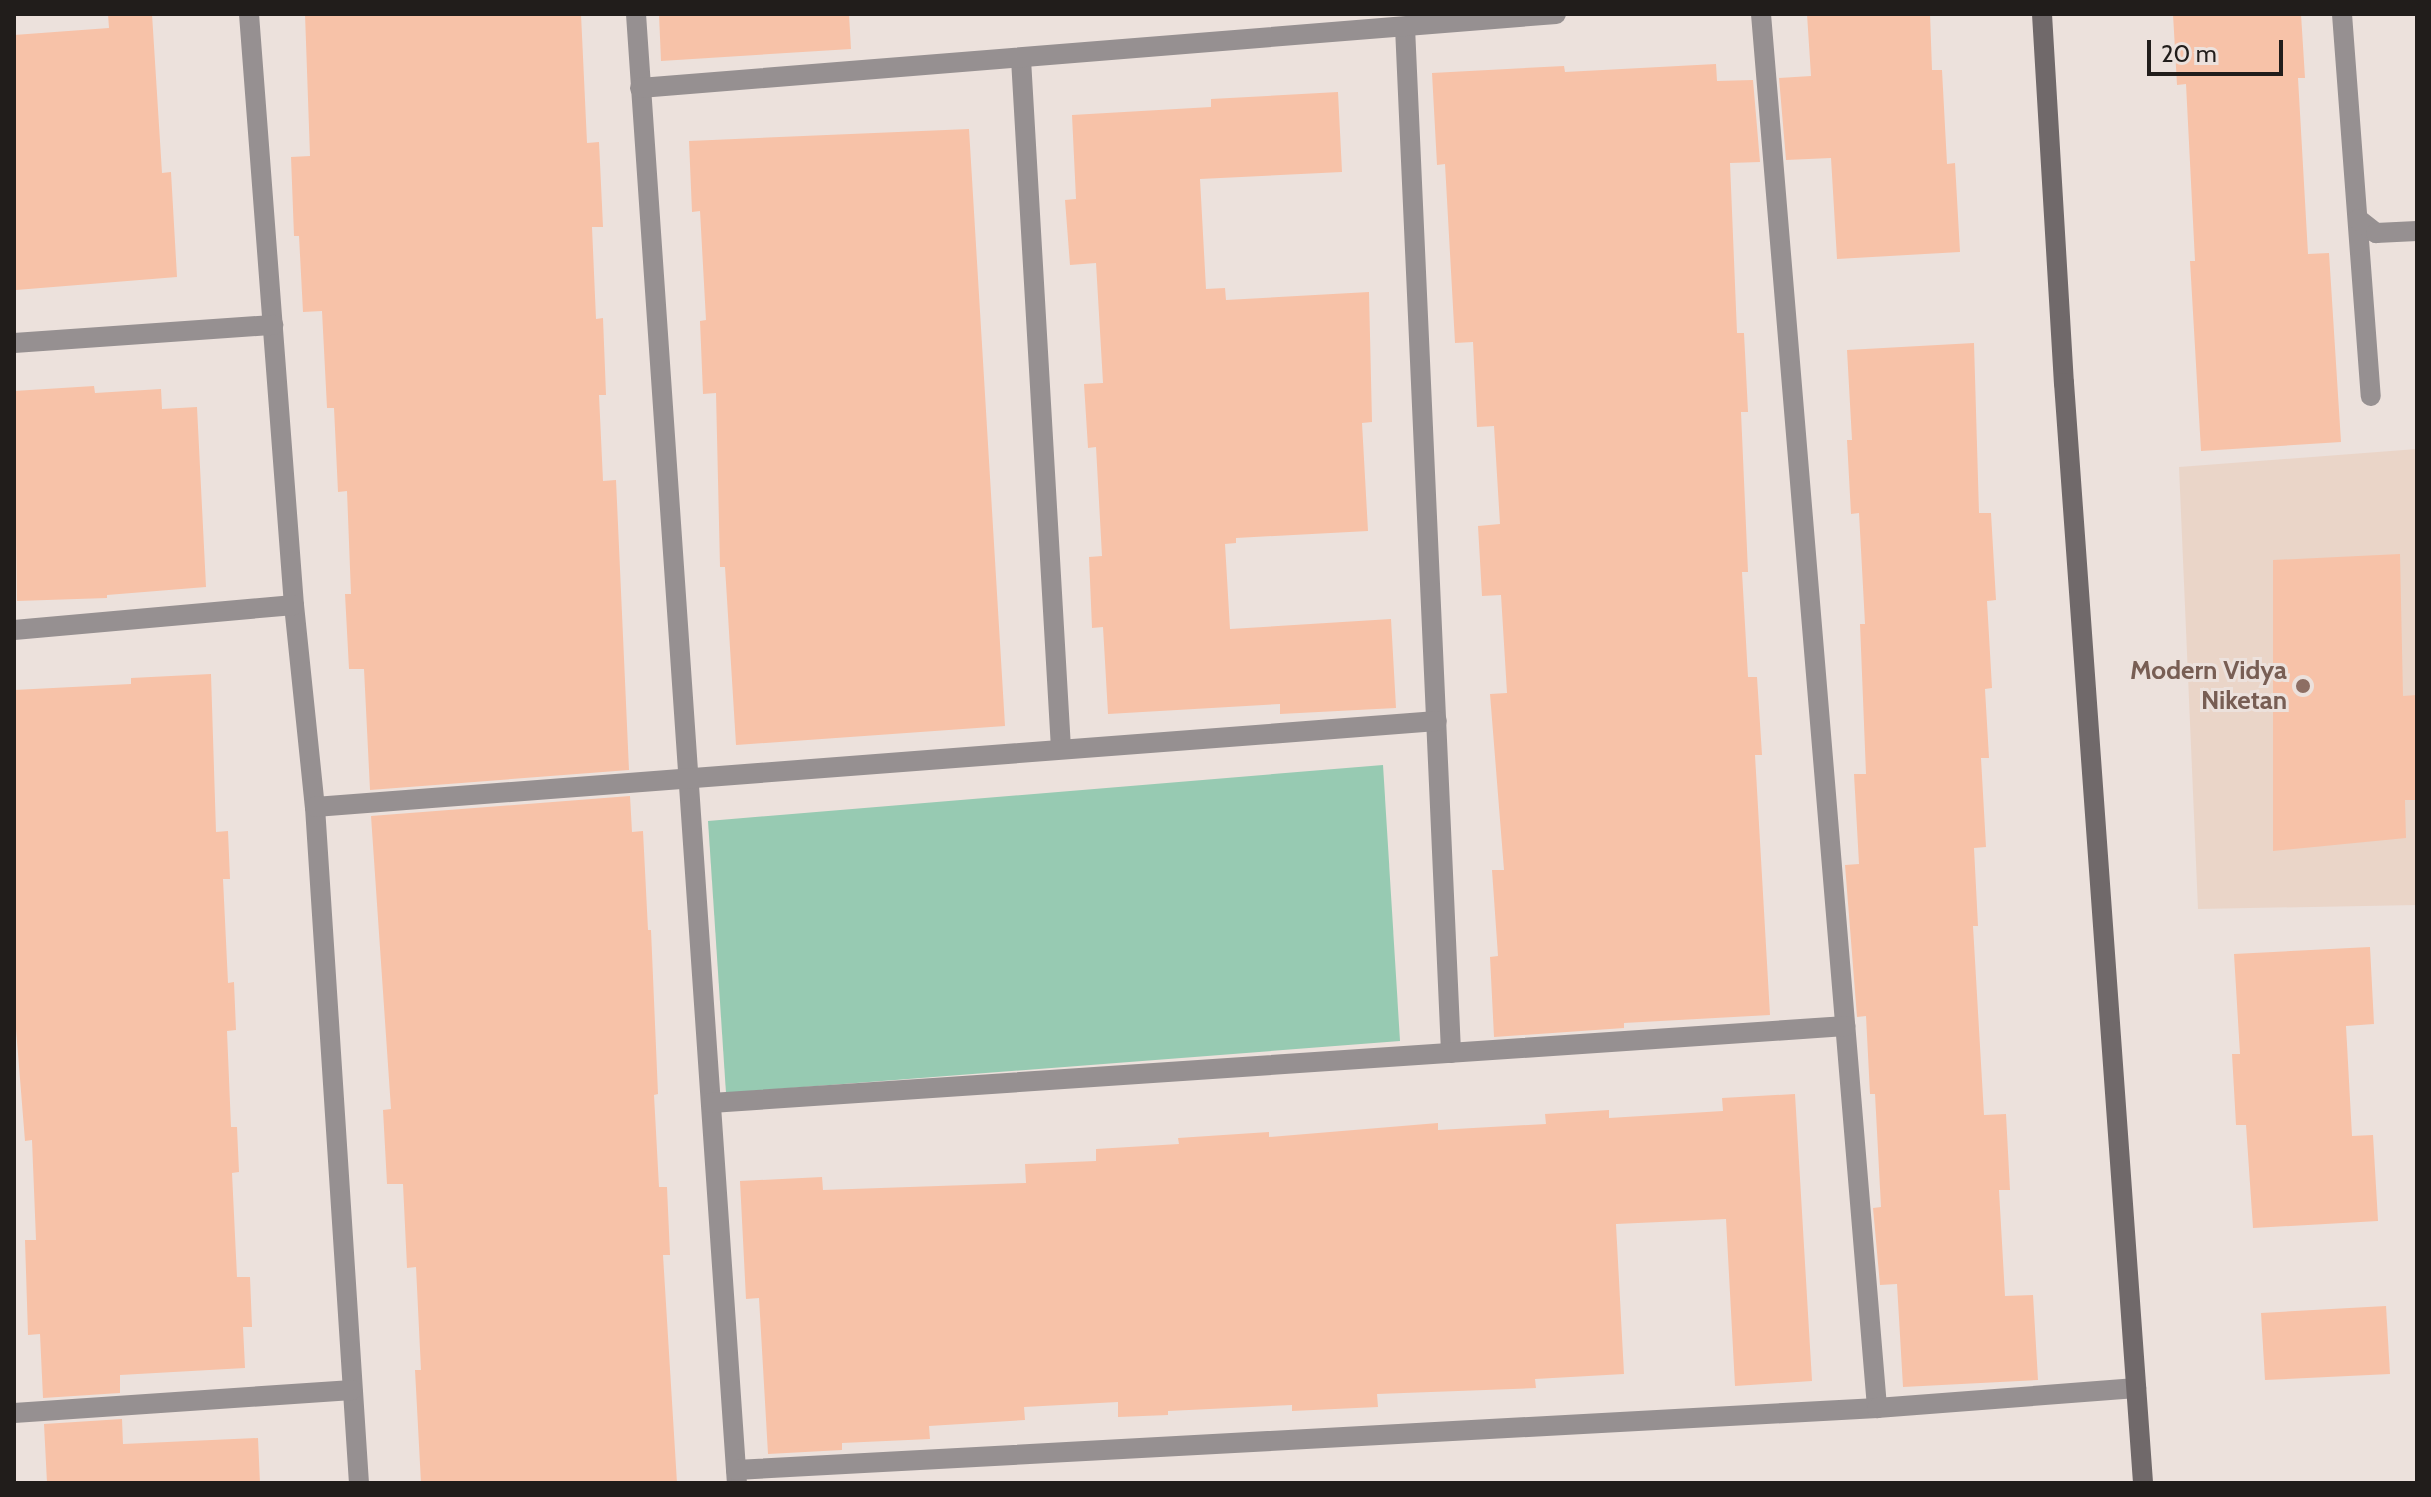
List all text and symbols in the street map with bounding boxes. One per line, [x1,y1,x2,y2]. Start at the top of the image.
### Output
scale bar [2151,24,2287,74]
text: 20 m [2161,39,2217,68]
place label: Modern Vidya Niketan [2130,655,2287,716]
marker: Modern Vidya Niketan [2294,677,2312,695]

